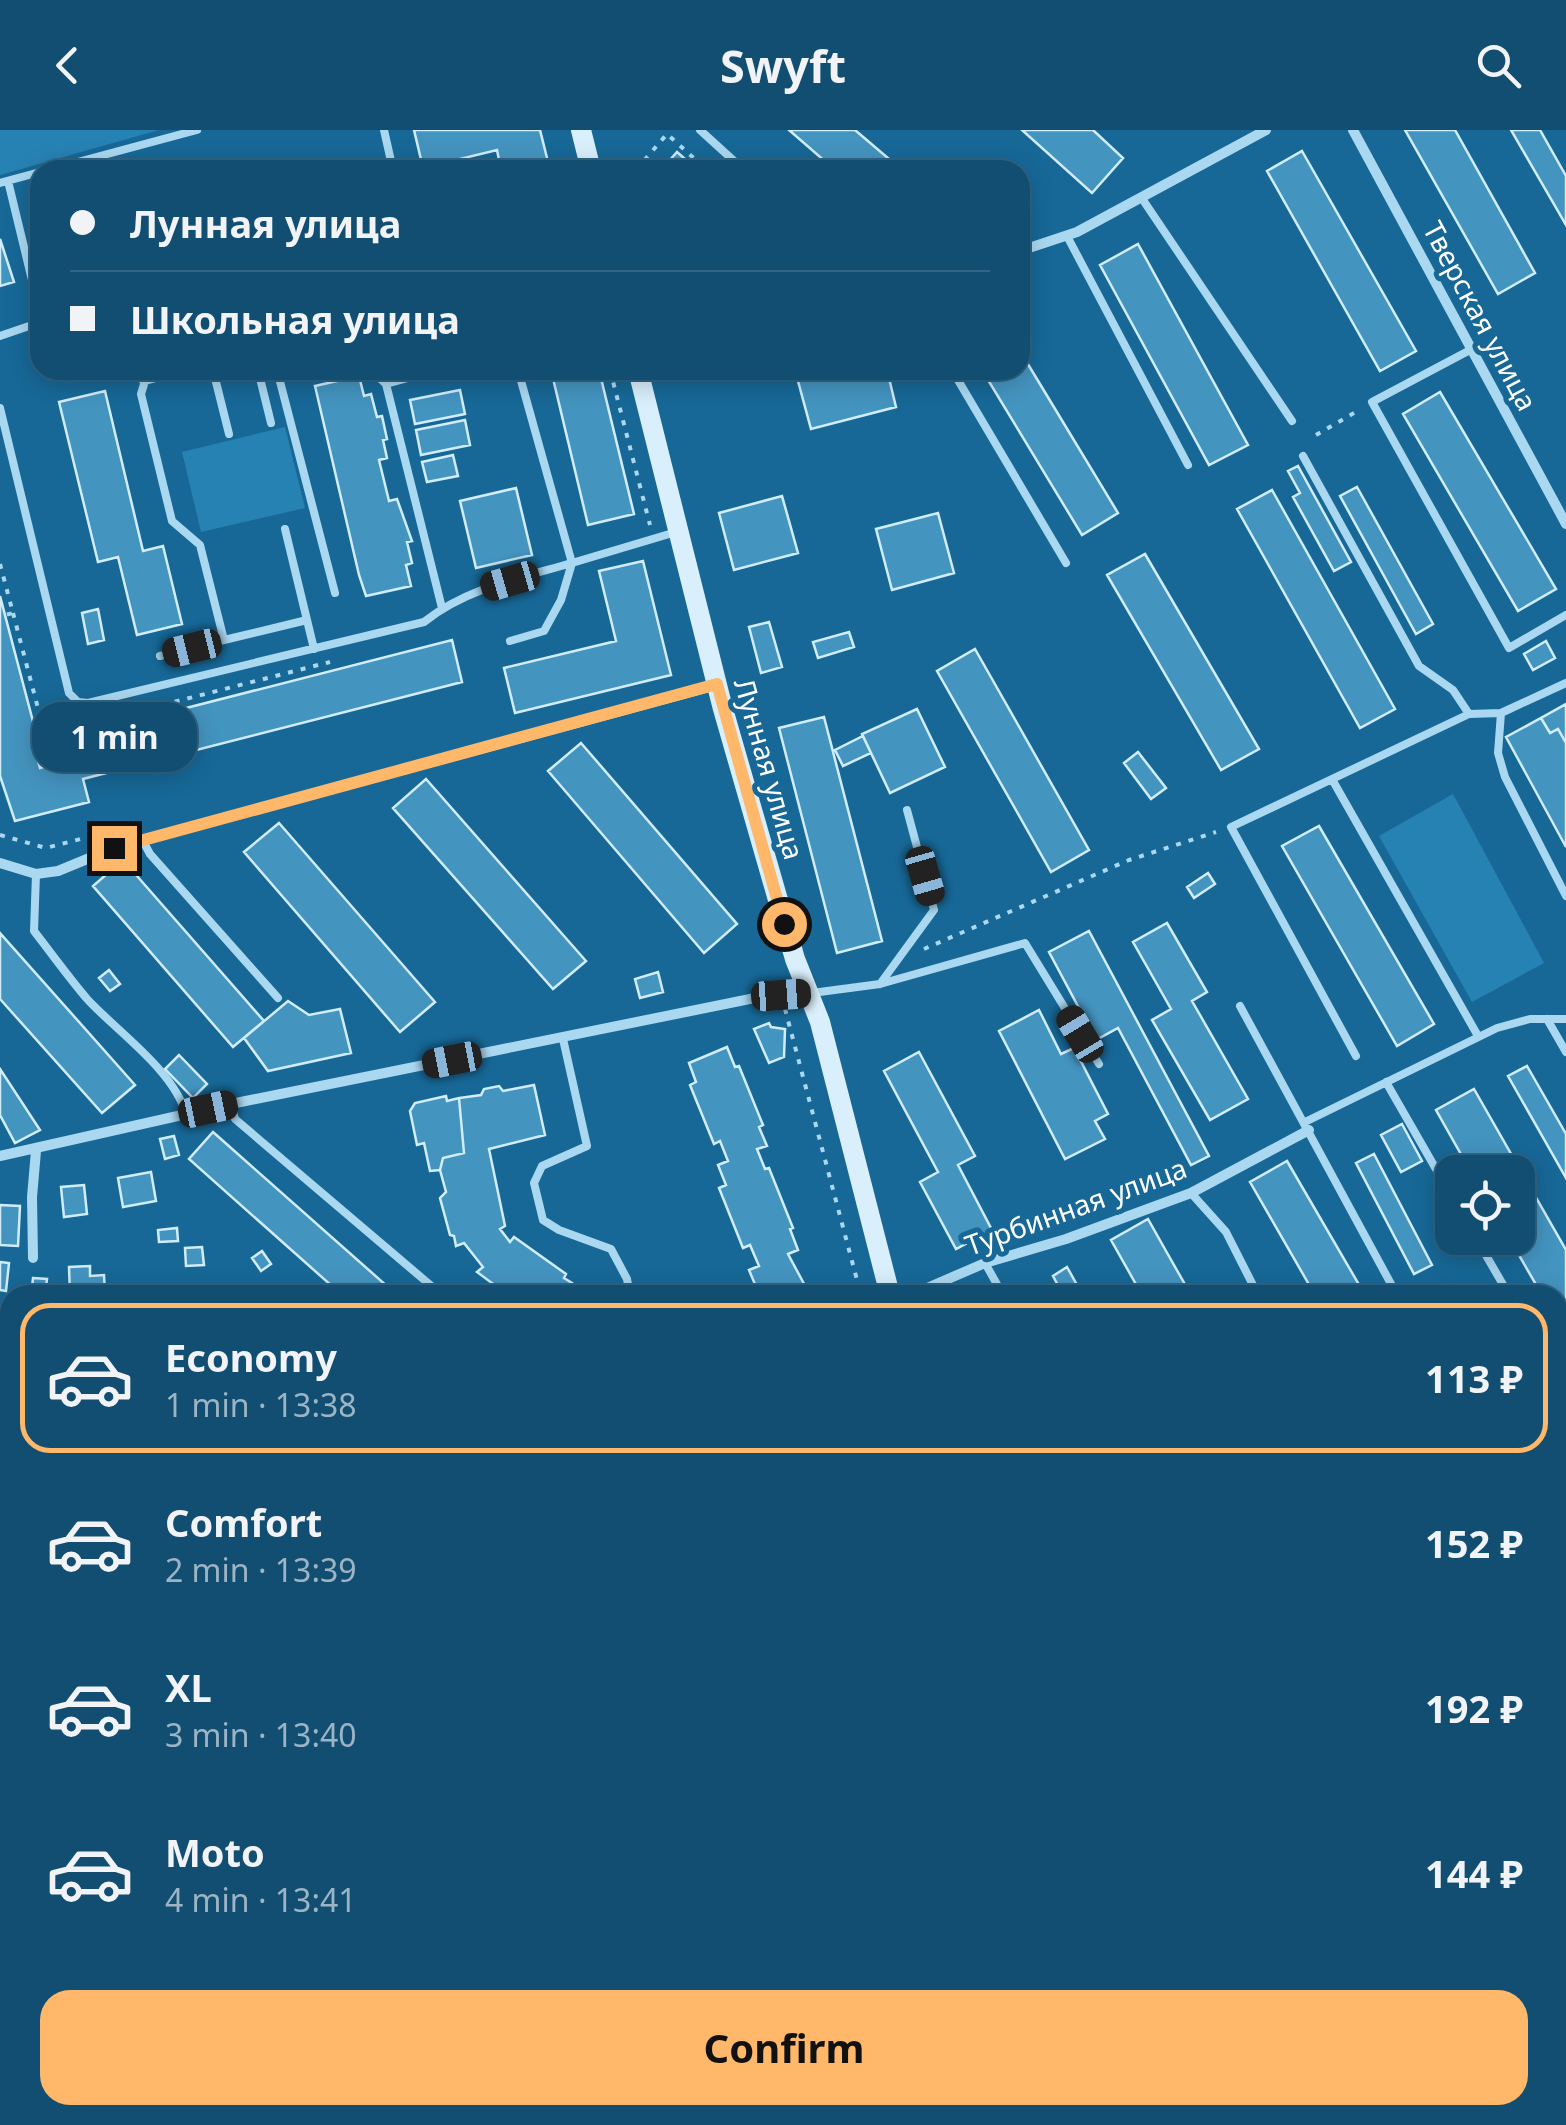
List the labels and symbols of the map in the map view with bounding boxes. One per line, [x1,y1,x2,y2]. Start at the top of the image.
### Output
street label: Тверская улица [1415,214,1547,417]
car [477,558,543,604]
car [159,626,225,670]
street label: Лунная улица [726,674,814,864]
callout: 1 min [32,703,196,773]
route end [92,826,137,871]
car [902,843,948,909]
route start [762,902,807,947]
car [750,978,812,1012]
car [1052,1001,1108,1067]
car [420,1040,484,1080]
car [176,1088,240,1130]
street label: Турбинная улица [960,1148,1192,1264]

